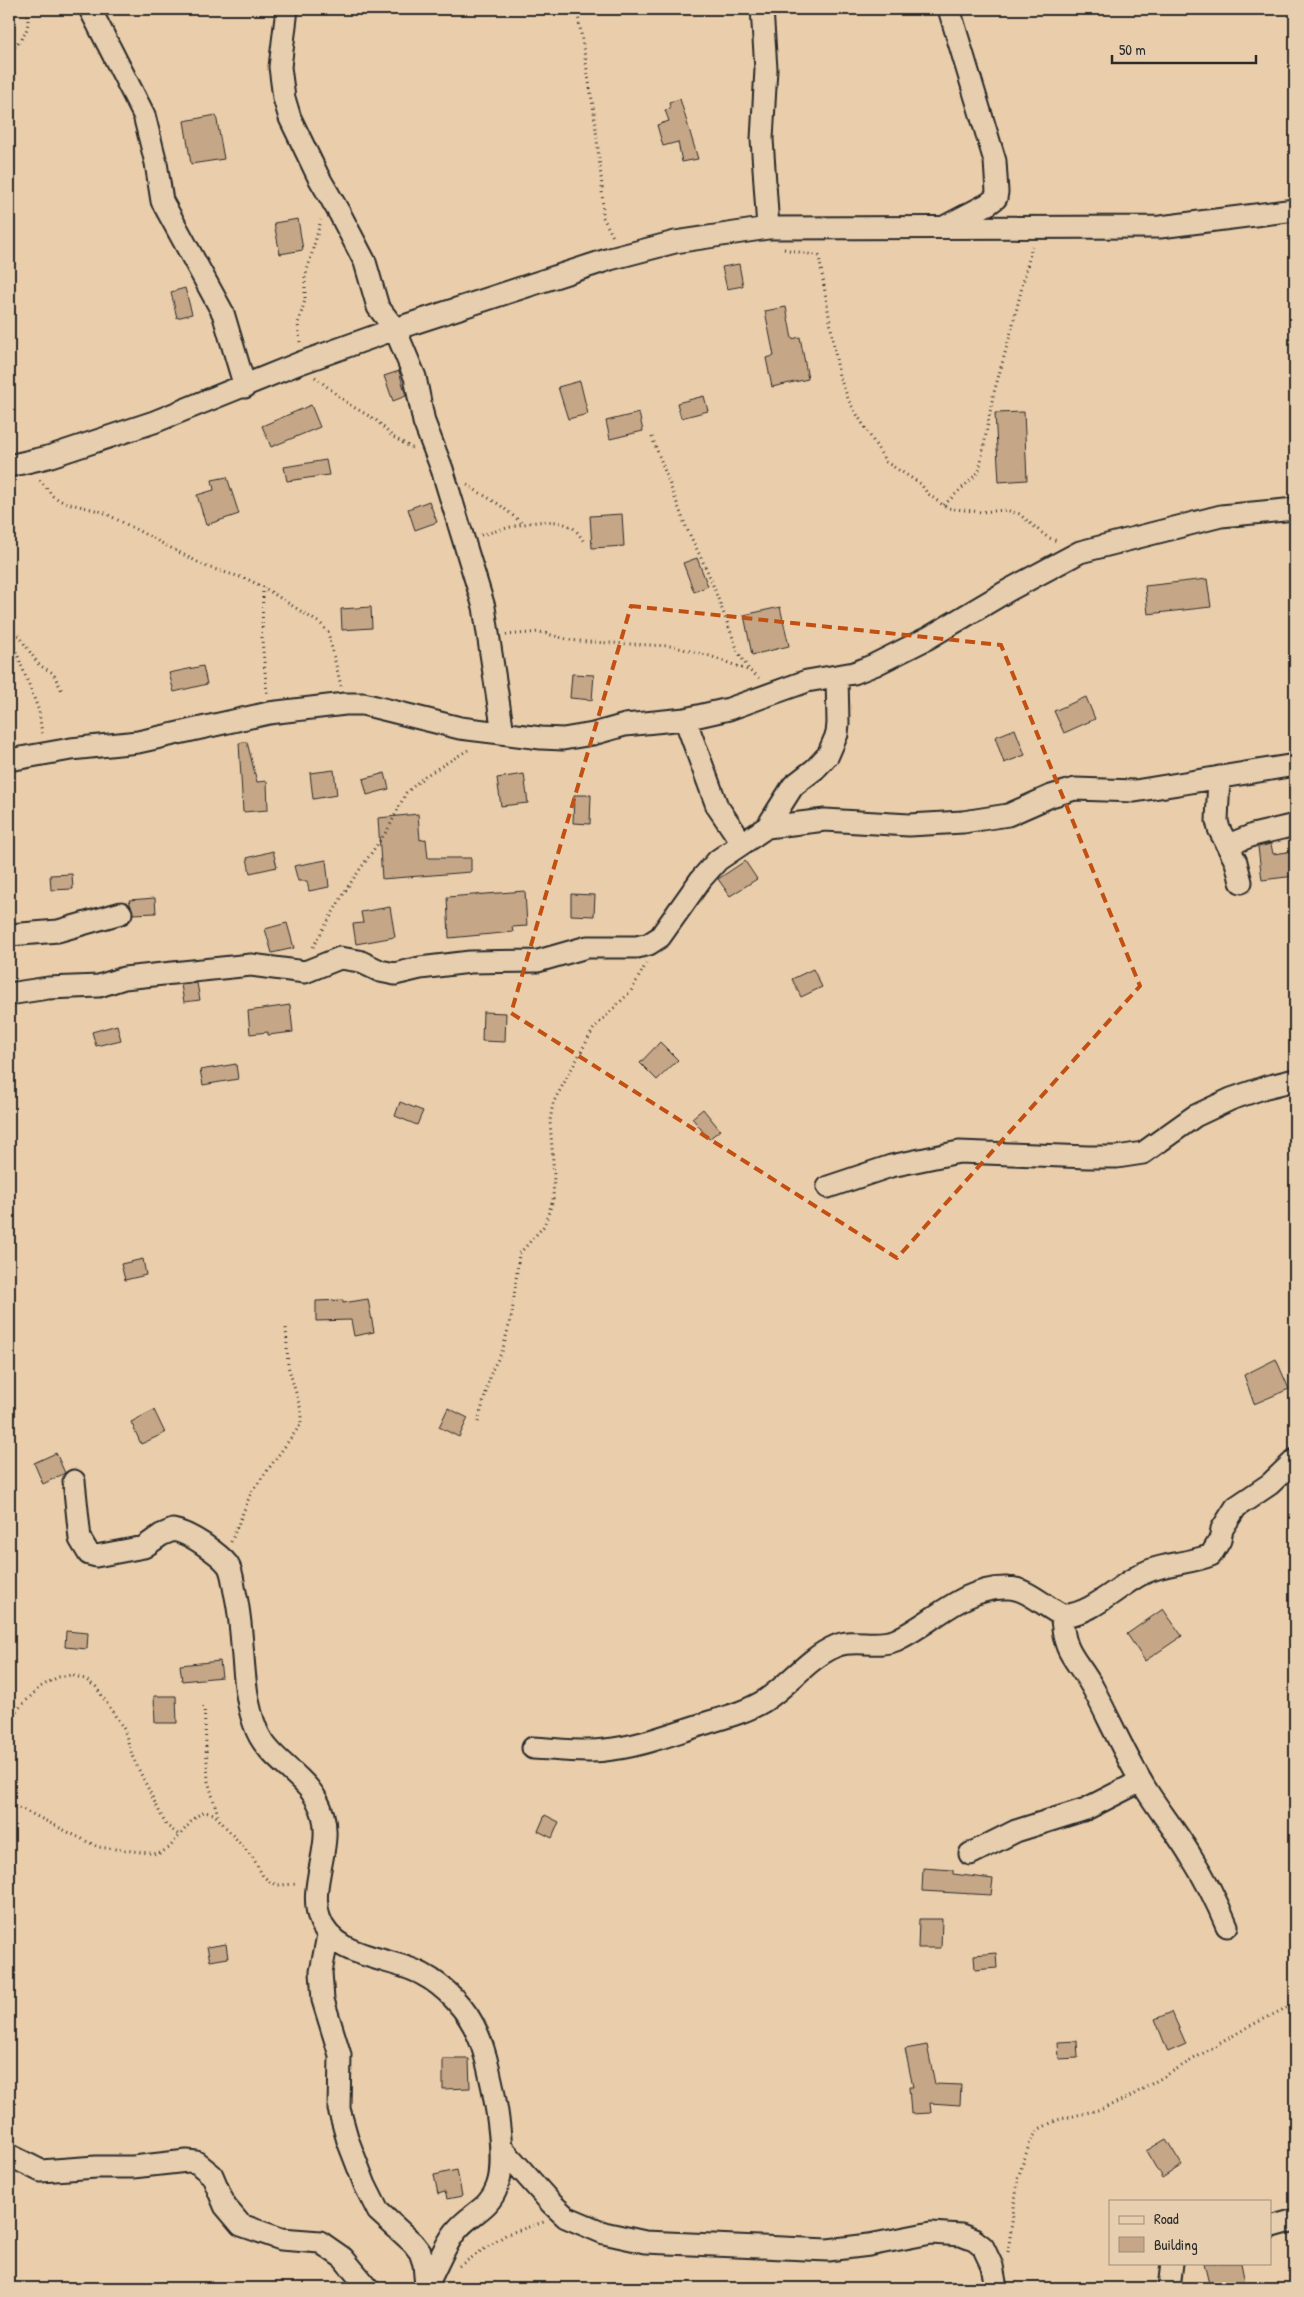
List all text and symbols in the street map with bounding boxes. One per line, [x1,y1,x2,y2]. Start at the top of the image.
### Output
scale bar [1112,32,1255,64]
text: 50 m [1119,39,1146,60]
legend [1109,2200,1272,2264]
text: Road [1154,2208,1179,2229]
text: Building [1154,2234,1198,2255]

